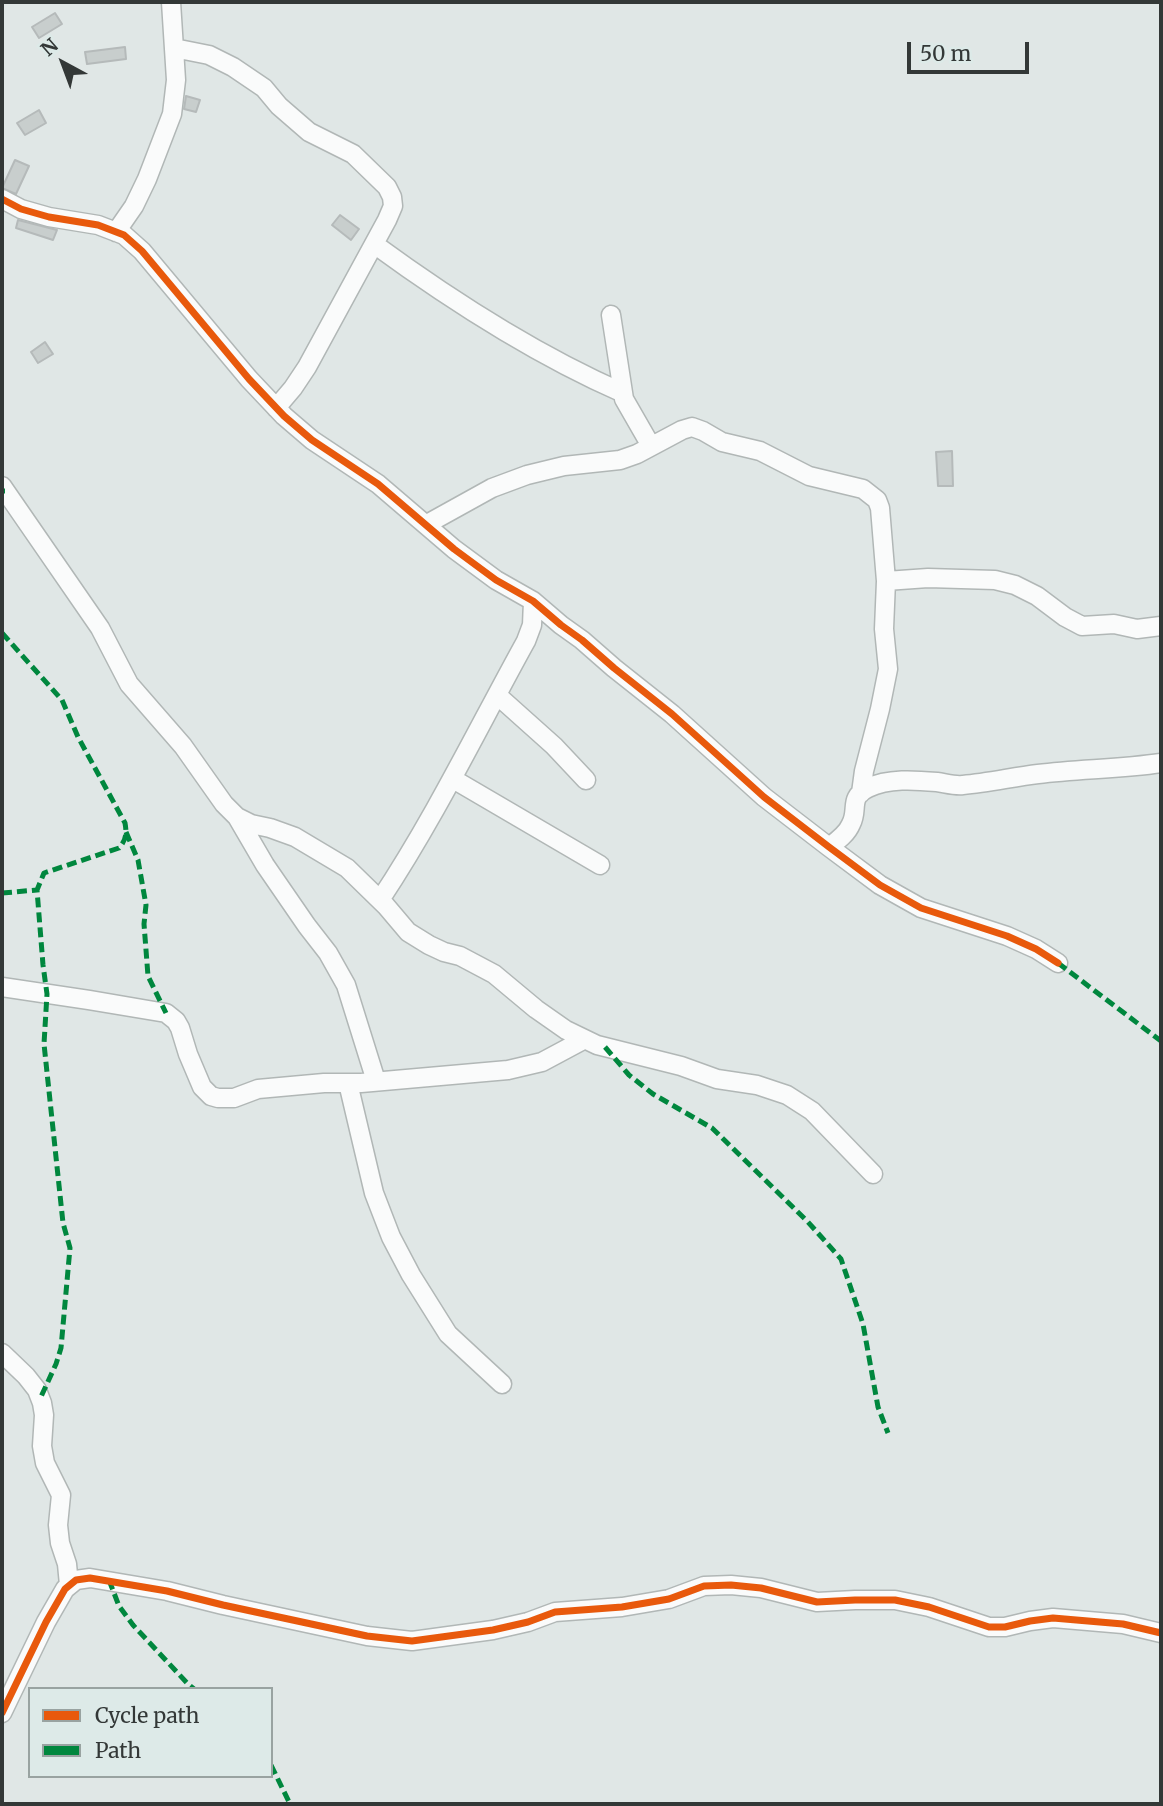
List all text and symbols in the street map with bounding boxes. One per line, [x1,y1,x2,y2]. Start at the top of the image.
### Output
north arrow [28,28,98,98]
scale bar [911,28,1034,72]
text: N [36,33,63,61]
text: 50 m [920,40,971,67]
legend [28,1687,273,1778]
text: Cycle path [95,1702,199,1729]
text: Path [95,1737,141,1764]

